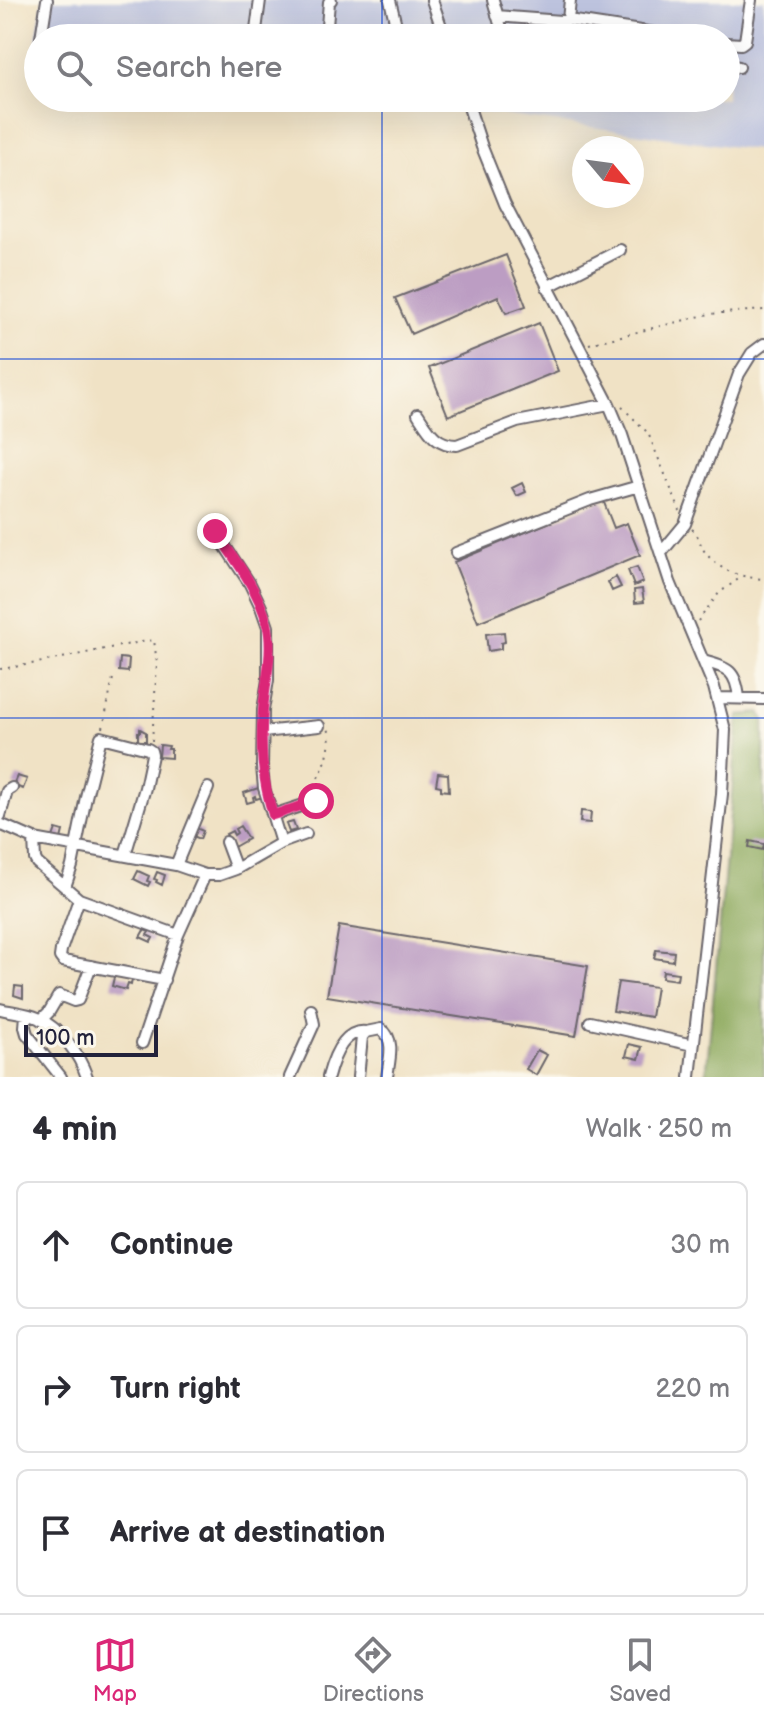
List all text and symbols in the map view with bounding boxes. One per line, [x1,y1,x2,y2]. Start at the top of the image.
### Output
search box [24,24,740,112]
icon: search [52,46,96,90]
text: Search here [116,50,282,86]
north arrow [572,136,644,208]
route end [197,513,233,549]
route start [298,783,334,819]
scale bar [24,1021,158,1057]
text: 100 m [36,1025,95,1052]
text: 4 min [32,1109,118,1150]
text: Walk · 250 m [586,1114,732,1145]
icon: ahead [34,1223,78,1267]
text: Continue [110,1227,233,1263]
text: 30 m [670,1230,730,1261]
icon: right [34,1367,78,1411]
text: Turn right [110,1371,241,1407]
text: 220 m [656,1374,730,1405]
icon: arrive [34,1511,78,1555]
text: Arrive at destination [110,1515,386,1551]
tab: Map [93,1633,137,1708]
tab: Directions [323,1633,424,1708]
tab: Saved [609,1633,671,1708]

